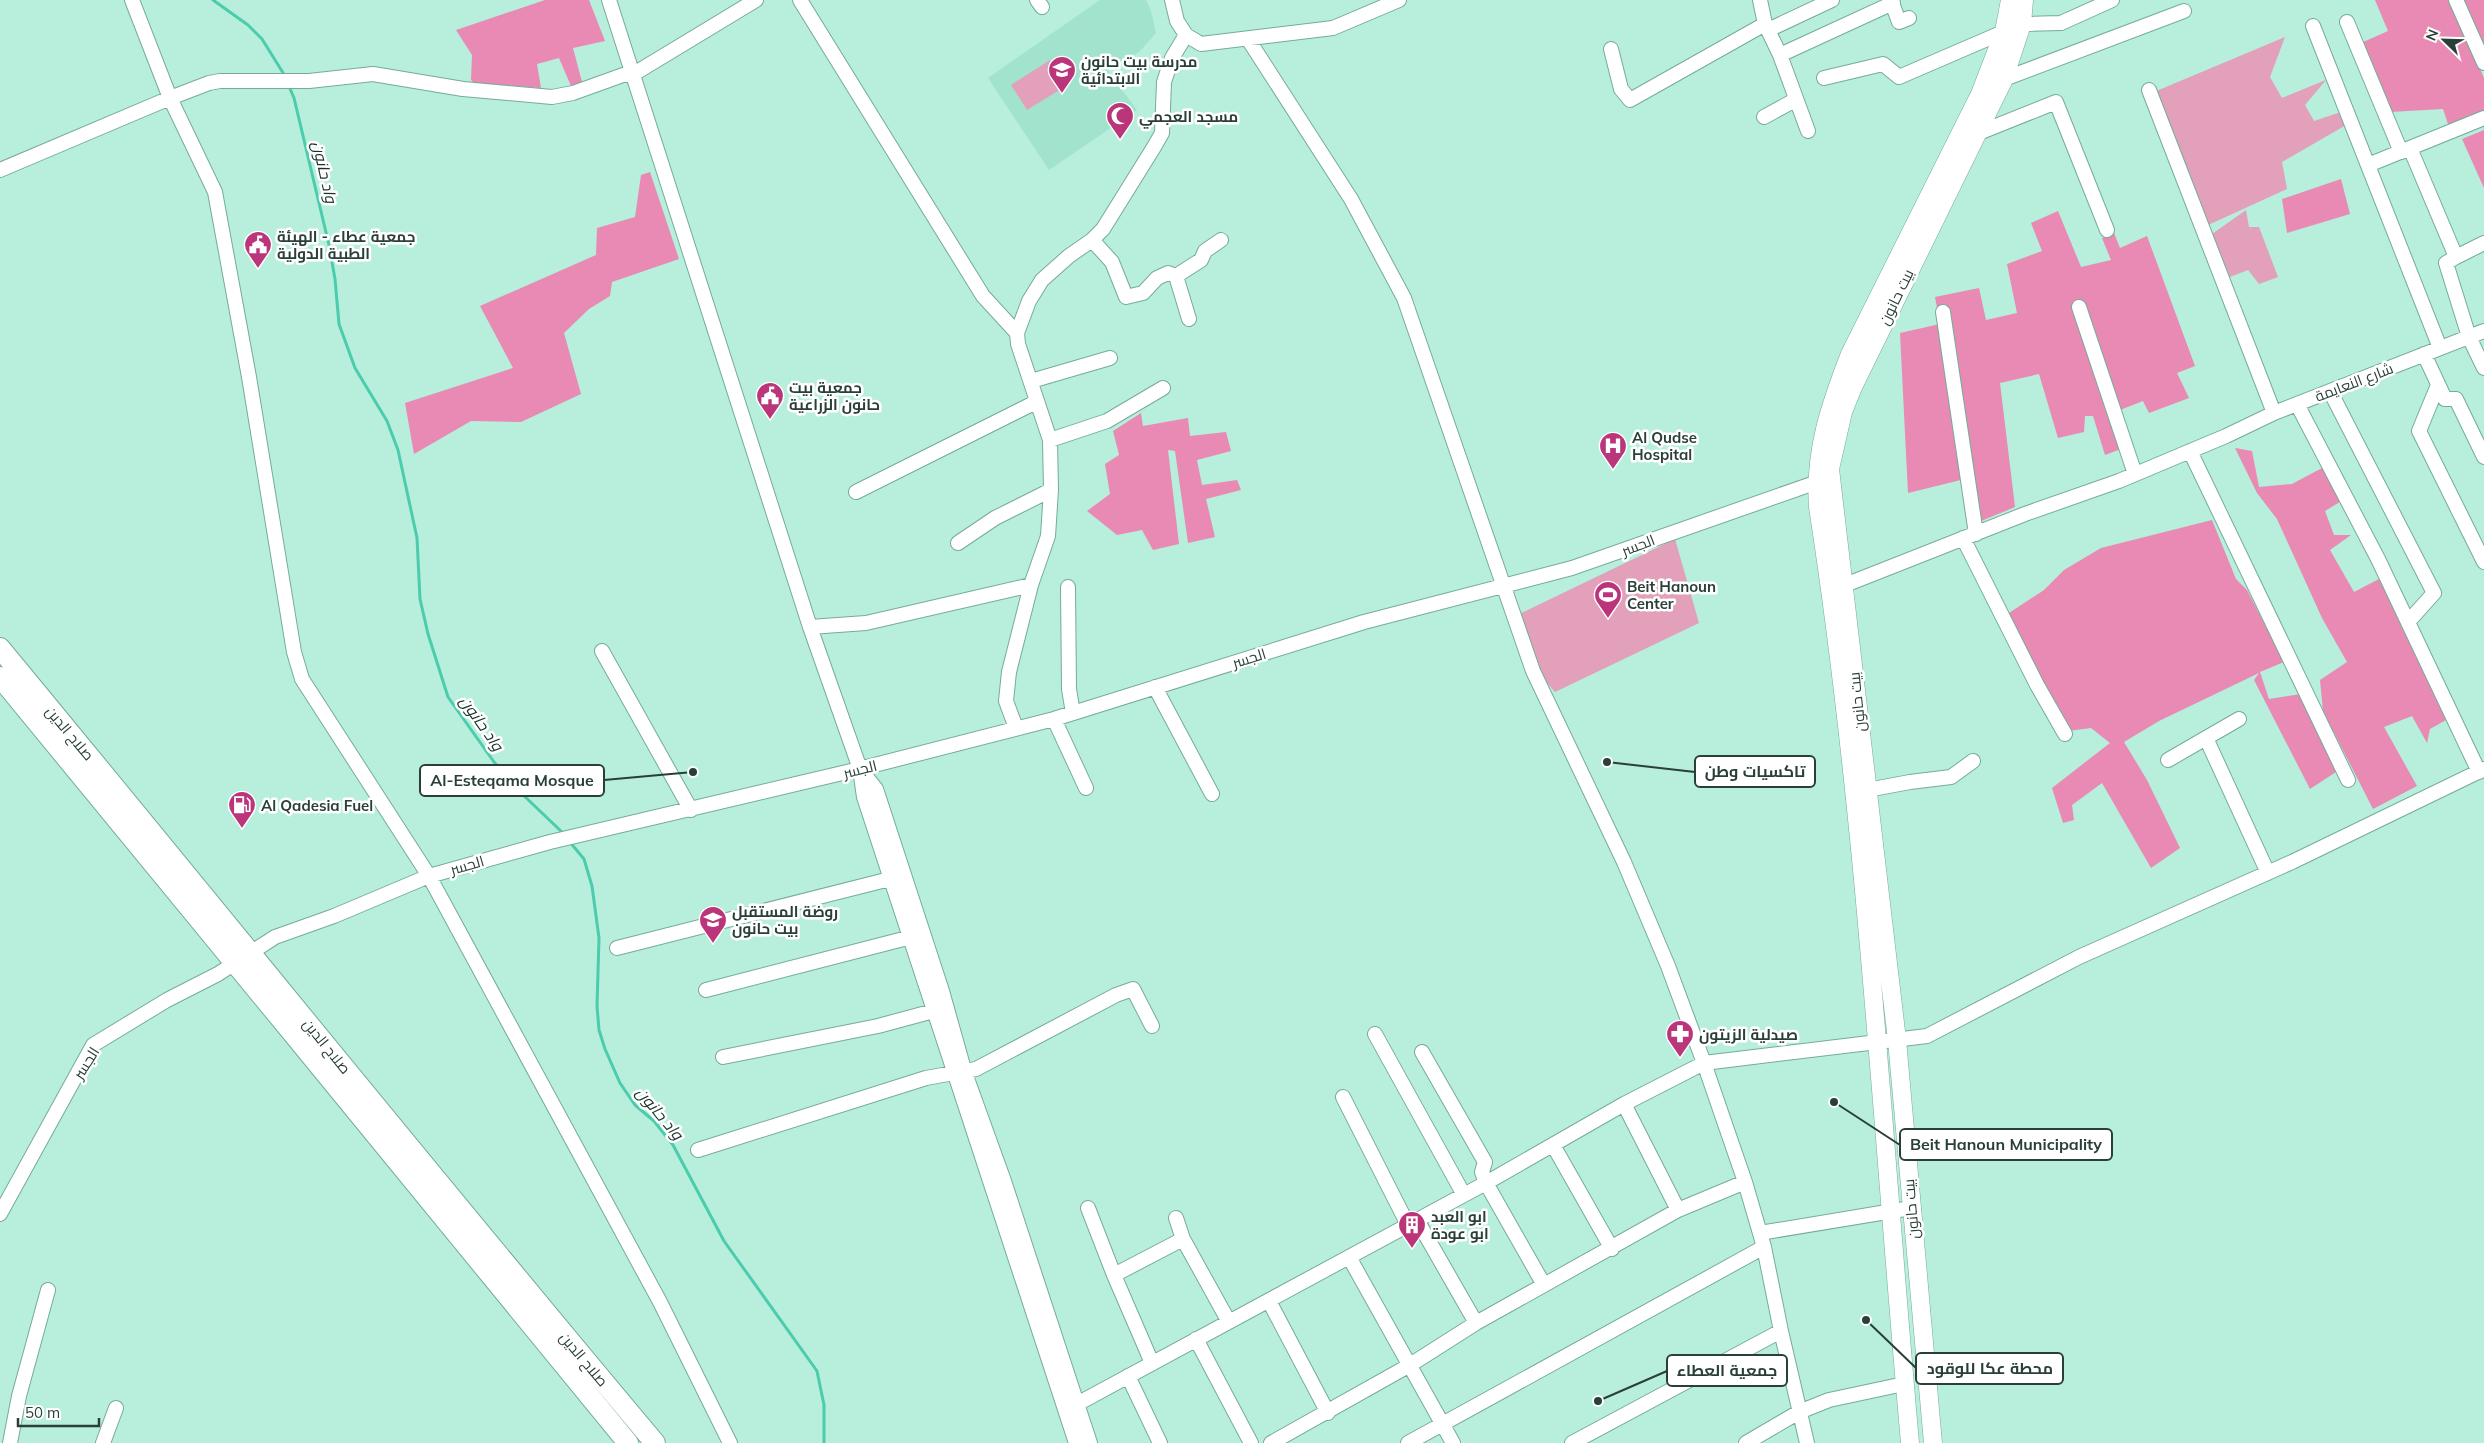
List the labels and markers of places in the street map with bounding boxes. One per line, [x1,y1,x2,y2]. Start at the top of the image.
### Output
place label: مدرسة بيت حانون الابتدائية [1081,52,1198,88]
school or university icon: مدرسة بيت حانون الابتدائية [1047,55,1077,94]
mosque icon: مسجد العجمي [1105,101,1135,140]
place label: مسجد العجمي [1139,107,1238,129]
place label: جمعية عطاء - الهيئة الطبية الدولية [277,227,415,263]
public building icon: جمعية عطاء - الهيئة الطبية الدولية [243,230,273,269]
place label: جمعية بيت حانون الزراعية [789,378,880,414]
public building icon: جمعية بيت حانون الزراعية [755,381,785,420]
place label: Al Qudse Hospital [1632,428,1697,464]
hospital icon: Al Qudse Hospital [1598,431,1628,470]
place label: Beit Hanoun Center [1627,577,1716,613]
sports icon: Beit Hanoun Center [1593,580,1623,619]
callout: تاكسيات وطن [1695,756,1815,787]
callout: Al-Esteqama Mosque [420,765,604,796]
fuel station icon: Al Qadesia Fuel [227,790,257,829]
place label: Al Qadesia Fuel [261,796,373,815]
place label: روضة المستقبل بيت حانون [732,902,838,938]
school or university icon: روضة المستقبل بيت حانون [698,905,728,944]
pharmacy icon: صيدلية الزيتون [1665,1019,1695,1058]
place label: صيدلية الزيتون [1699,1025,1798,1044]
callout: Beit Hanoun Municipality [1900,1129,2112,1160]
place label: ابو العبد ابو عودة [1431,1207,1489,1243]
building icon: ابو العبد ابو عودة [1397,1210,1427,1249]
callout: محطة عكا للوقود [1916,1353,2063,1384]
callout: جمعية العطاء [1667,1355,1787,1386]

